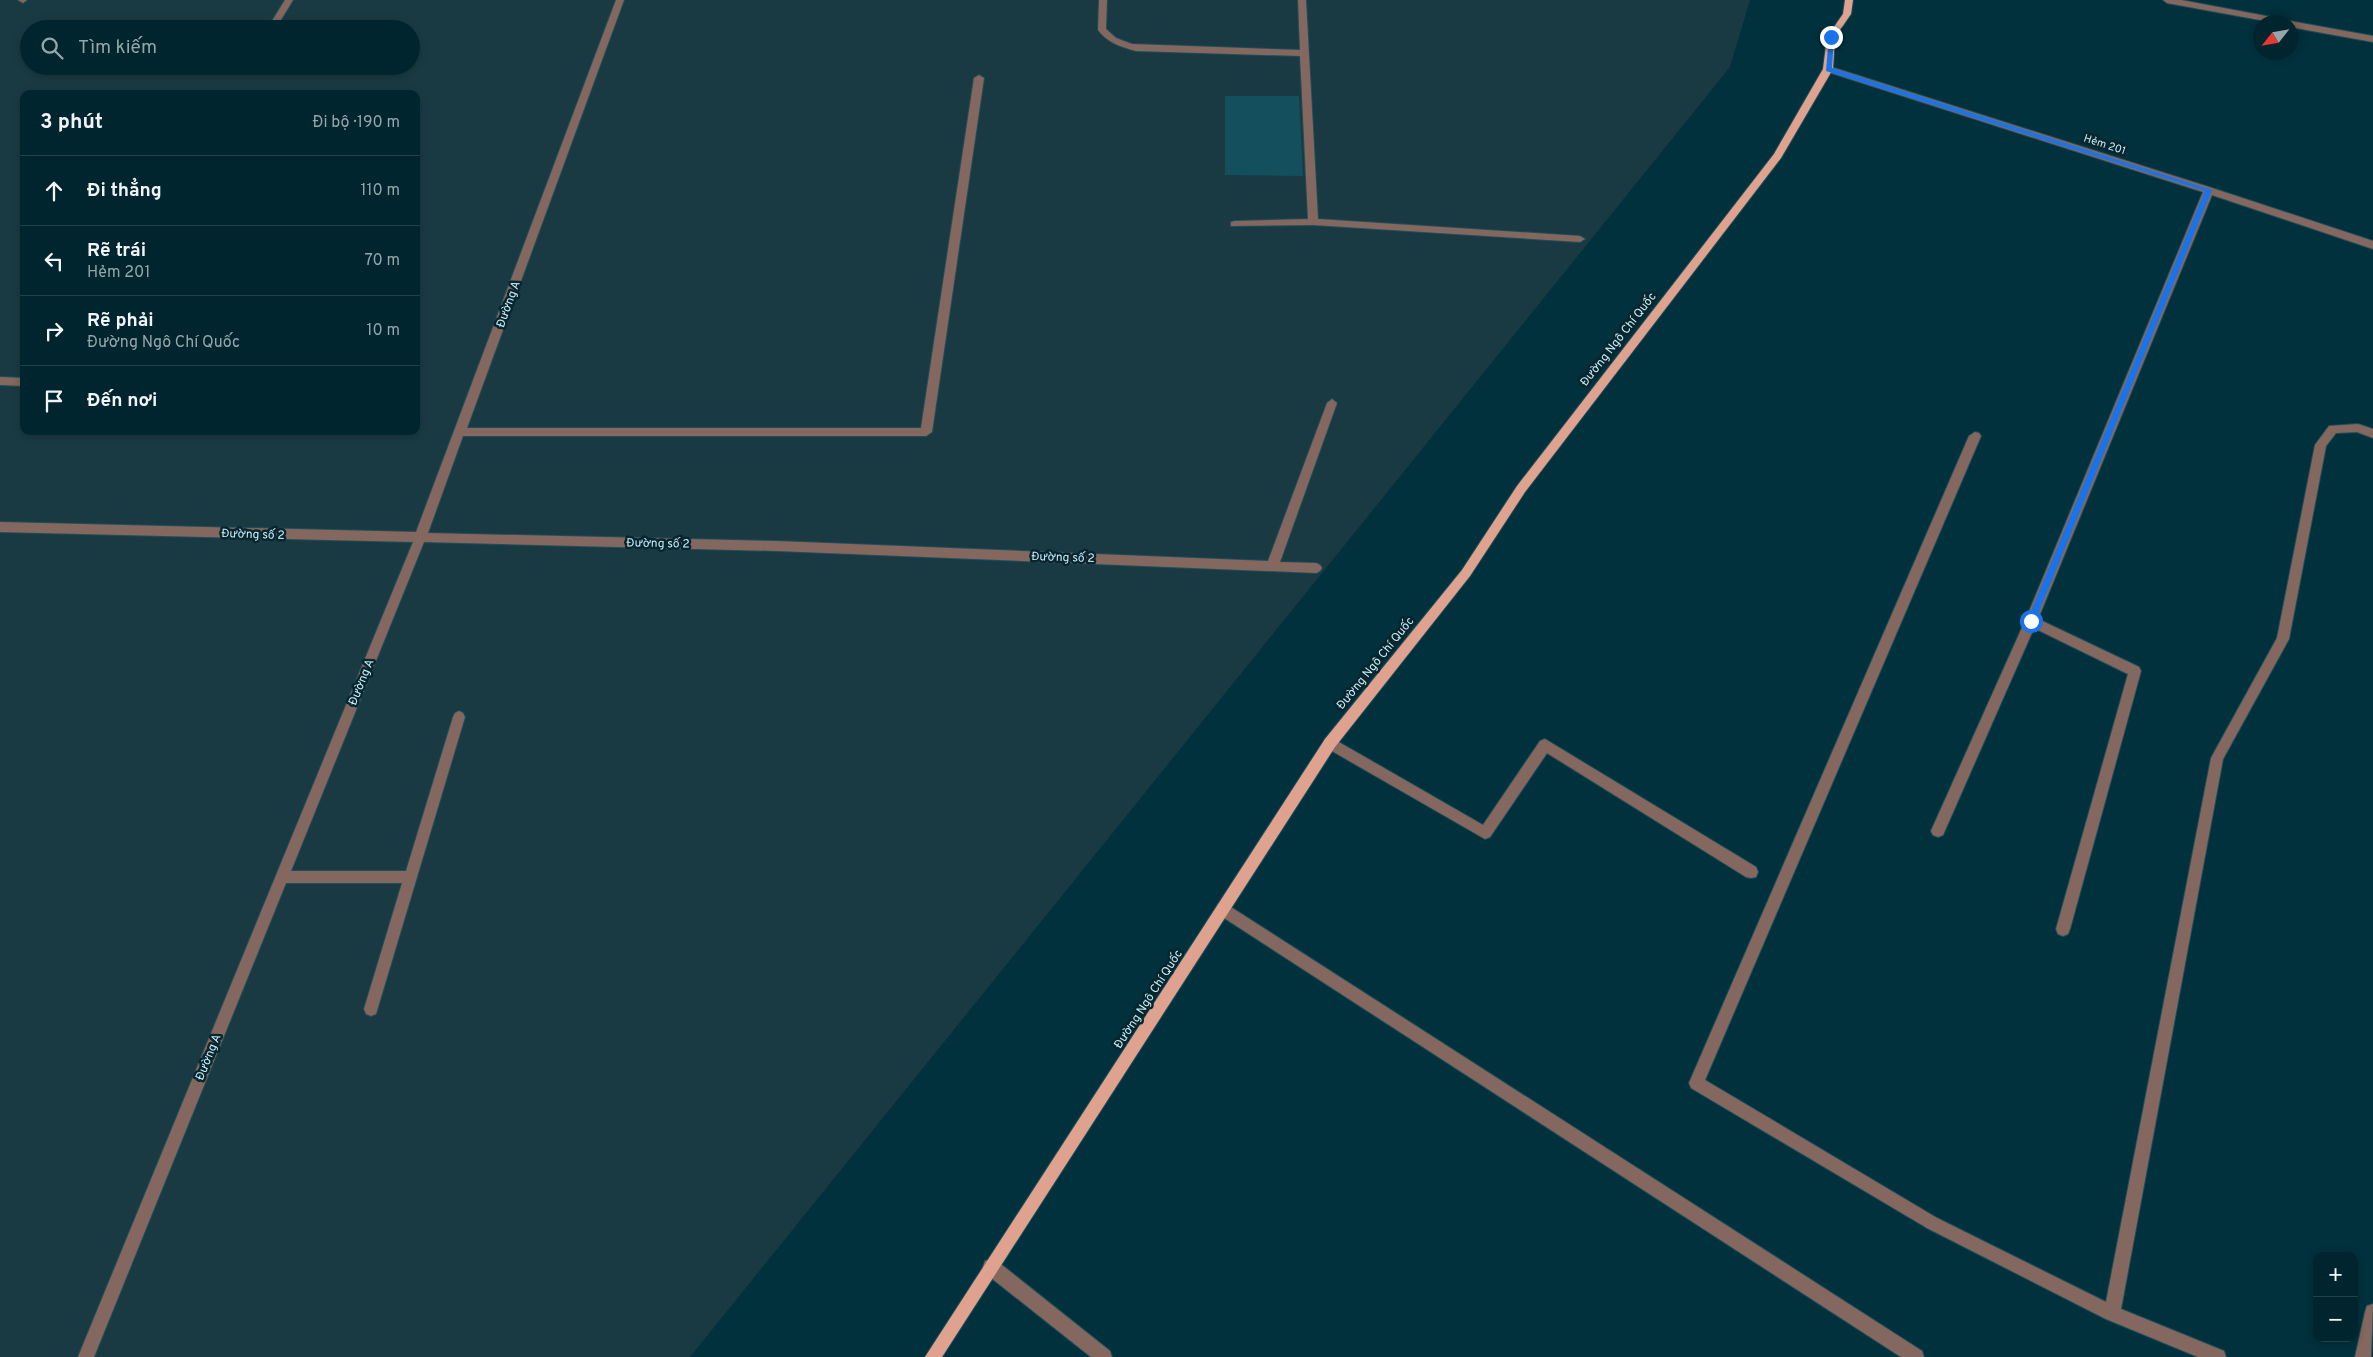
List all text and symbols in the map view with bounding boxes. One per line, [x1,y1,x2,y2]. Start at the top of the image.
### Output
north arrow [2253,15,2298,60]
search box [20,20,420,75]
route end [1820,26,1843,49]
icon: search [38,34,66,62]
text: Tìm kiếm [78,36,157,60]
text: 3 phút [40,109,103,136]
text: Đi bộ · 190 m [313,113,400,133]
street label: Hẻm 201 [2082,132,2128,158]
icon: ahead [40,177,68,205]
text: Đi thẳng [87,179,162,203]
text: 110 m [360,181,400,201]
text: Rẽ trái [87,239,146,263]
icon: left [40,247,68,275]
text: 70 m [365,251,400,271]
text: Hẻm 201 [87,263,150,283]
street label: Đường A [493,279,525,330]
street label: Đường Ngô Chí Quốc [1577,289,1660,390]
text: Rẽ phải [87,309,154,333]
icon: right [40,317,68,345]
text: 10 m [366,321,400,341]
text: Đường Ngô Chí Quốc [87,333,240,353]
icon: arrive [40,387,68,415]
text: Đến nơi [87,389,157,413]
street label: Đường số 2 [221,526,285,544]
street label: Đường số 2 [626,535,690,553]
street label: Đường số 2 [1031,549,1095,567]
route start [2020,610,2043,633]
street label: Đường Ngô Chí Quốc [1333,614,1418,713]
street label: Đường A [345,657,378,708]
street label: Đường Ngô Chí Quốc [1111,947,1187,1052]
street label: Đường A [192,1032,225,1083]
map controls [2313,1252,2358,1342]
button: + [2313,1252,2358,1297]
button: − [2313,1297,2358,1342]

